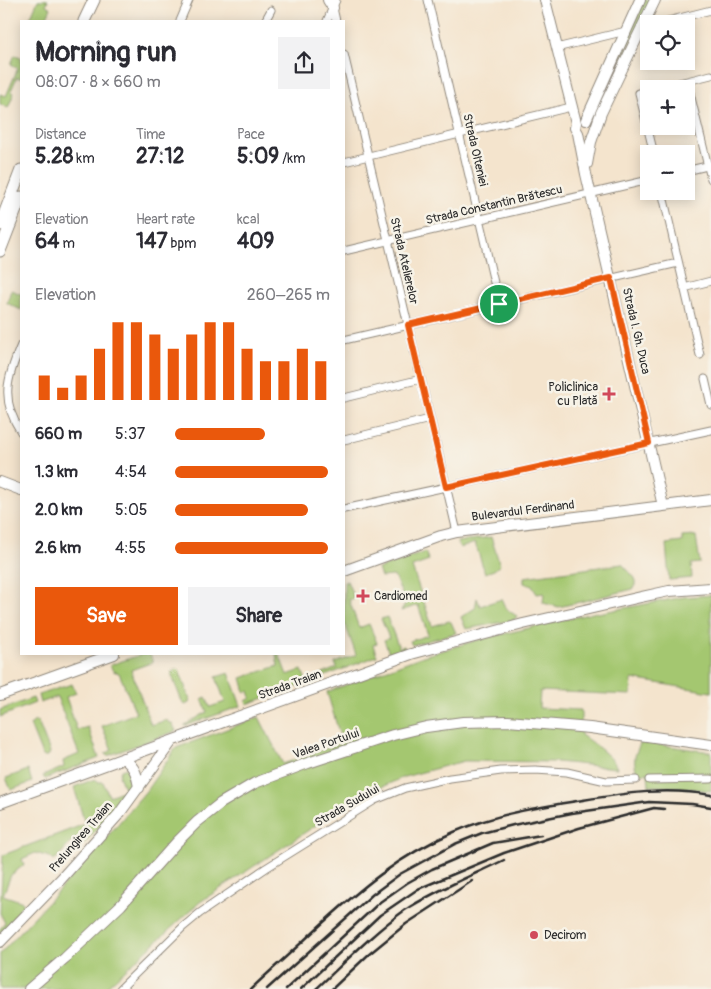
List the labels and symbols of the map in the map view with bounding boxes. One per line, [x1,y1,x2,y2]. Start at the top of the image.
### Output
street label: Strada Olteniei [459,112,491,188]
street label: Strada Constantin Brătescu [424,182,564,228]
street label: Strada Atelierelor [387,216,421,307]
pin [478,283,520,325]
street label: Strada I. Gh. Duca [619,286,653,376]
place label: Policlinica cu Plată [548,380,598,409]
marker: Policlinica cu Plată [602,387,616,401]
street label: Bulevardul Ferdinand [471,497,575,525]
marker: Cardiomed [356,589,370,603]
place label: Cardiomed [374,589,428,604]
street label: Strada Traian [256,667,324,703]
street label: Valea Portului [291,726,361,762]
street label: Strada Sudului [312,782,382,830]
street label: Prelungirea Traian [46,798,116,875]
place label: Decirom [544,928,587,943]
marker: Decirom [528,929,540,941]

